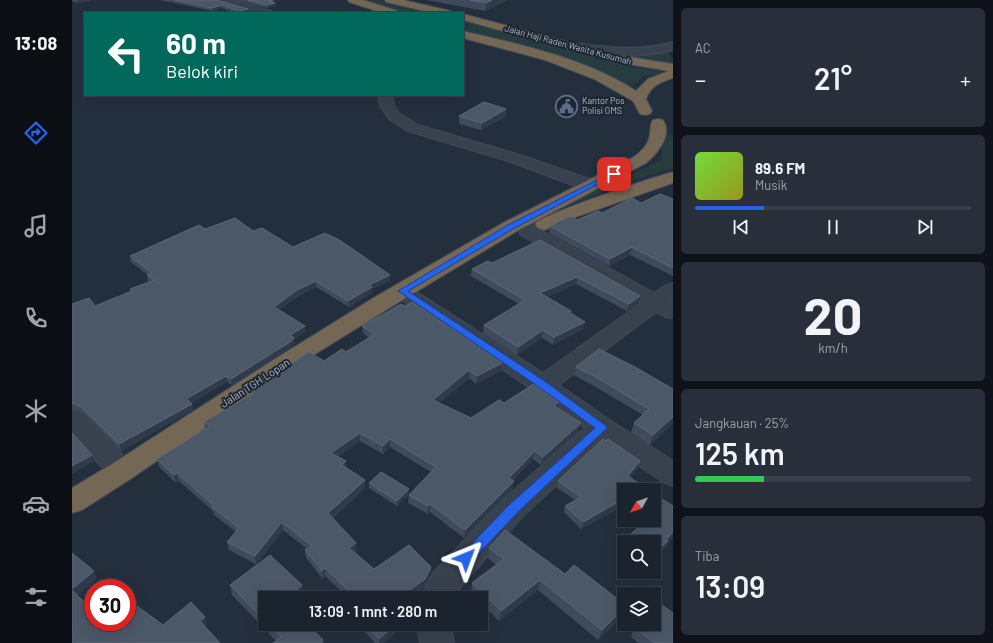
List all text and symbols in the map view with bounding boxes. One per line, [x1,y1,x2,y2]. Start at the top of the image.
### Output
street label: Jalan Haji Raden Wasita Kusumah [503,22,633,67]
text: 60 m [166,26,226,60]
icon: left [100,28,152,80]
text: 13:08 [15,32,57,54]
text: AC [695,40,711,56]
text: Belok kiri [166,60,238,82]
text: 21° [814,60,852,96]
text: − [695,66,706,92]
text: + [960,66,971,92]
public building icon: Kantor Pos Polisi GMS [553,93,579,119]
place label: Kantor Pos Polisi GMS [582,95,624,116]
icon: directions [22,119,50,147]
pin [597,157,631,191]
text: 89.6 FM [755,159,805,177]
icon: arrive [603,163,625,185]
text: Musik [755,177,787,193]
icon: music [22,212,50,240]
icon: previous [730,216,752,238]
icon: pause [822,216,844,238]
icon: next [914,216,936,238]
text: 20 [804,283,862,345]
icon: phone [22,304,50,332]
text: km/h [818,340,848,356]
street label: Jalan TGH Lopan [218,355,292,410]
icon: climate [22,397,50,425]
text: Jangkauan · 25% [695,415,789,431]
text: 125 km [695,435,785,471]
north arrow [617,483,661,527]
map controls [617,483,661,631]
icon: car [22,490,50,518]
button: search [617,535,661,579]
position arrow [445,537,487,579]
text: Tiba [695,548,719,564]
text: 13:09 [695,568,765,604]
speed limit sign: 30 [84,579,136,631]
icon: filters [22,583,50,611]
button: layers [617,587,661,631]
text: 13:09 · 1 mnt · 280 m [309,602,437,620]

